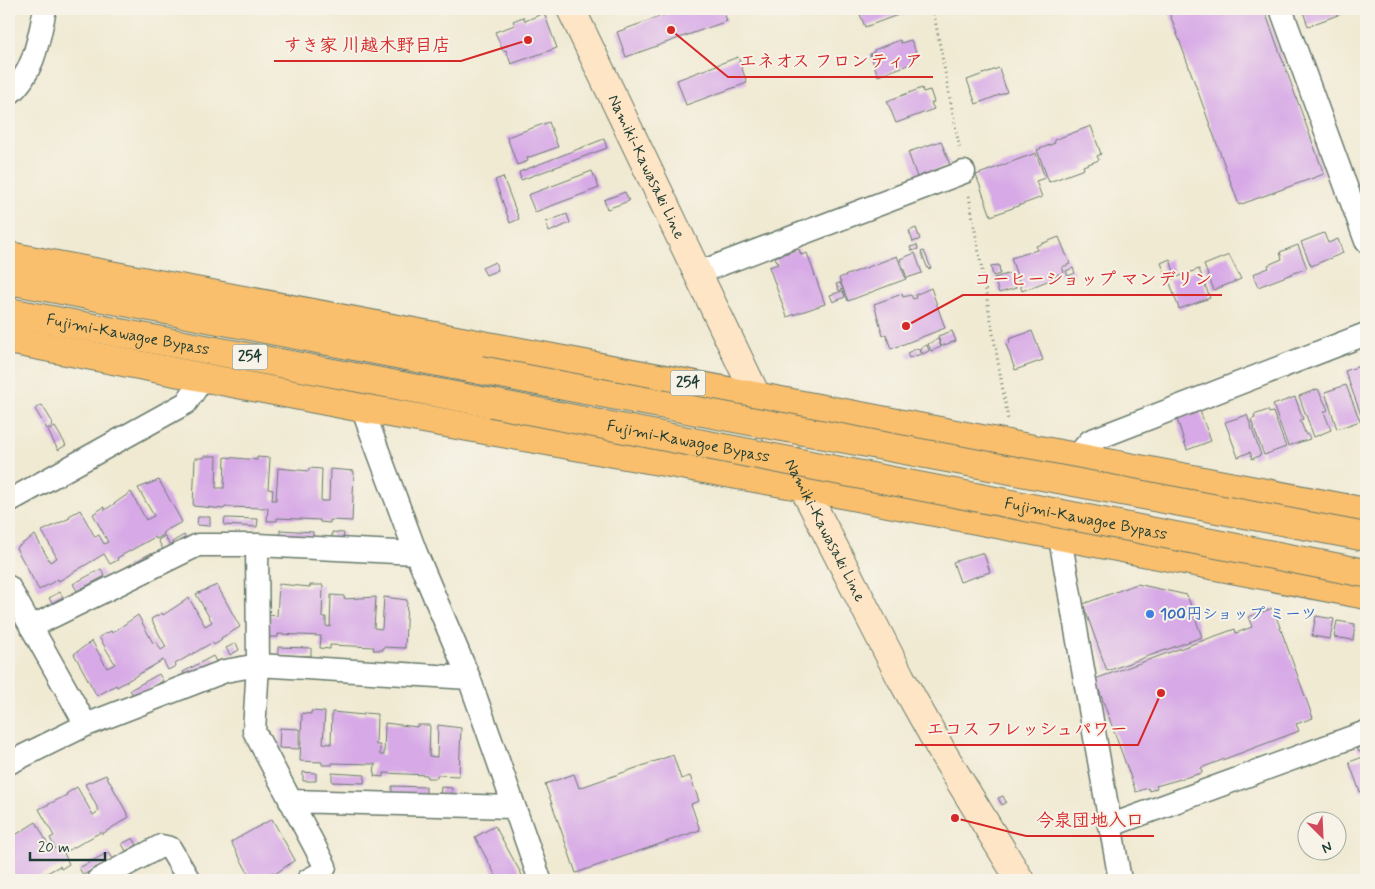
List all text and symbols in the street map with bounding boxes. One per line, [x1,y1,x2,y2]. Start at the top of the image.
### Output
callout: すき家 川越木野目店 [274,28,461,61]
text: すき家 川越木野目店 [284,34,450,58]
callout: エネオス フロンティア [728,44,933,77]
text: エネオス フロンティア [739,50,923,74]
street label: Namiki-Kawasaki Line [603,91,690,243]
callout: コーヒーショップ マンデリン [963,262,1222,295]
text: コーヒーショップ マンデリン [974,268,1212,292]
street label: Fujimi-Kawagoe Bypass [45,309,211,360]
road number: 254 [232,344,268,370]
road number: 254 [670,370,706,396]
street label: Fujimi-Kawagoe Bypass [605,415,771,467]
street label: Namiki-Kawasaki Line [780,455,871,606]
street label: Fujimi-Kawagoe Bypass [1003,493,1169,545]
place label: 100円ショップ ミーツ [1160,604,1317,625]
marker: 100円ショップ ミーツ [1144,608,1156,620]
callout: エコス フレッシュパワー [915,712,1138,745]
text: エコス フレッシュパワー [926,718,1128,742]
callout: 今泉団地入口 [1026,803,1154,836]
text: 今泉団地入口 [1036,809,1144,833]
north arrow [1298,812,1348,862]
scale bar [30,829,105,861]
text: N [1319,837,1335,857]
text: 20 m [38,838,70,858]

